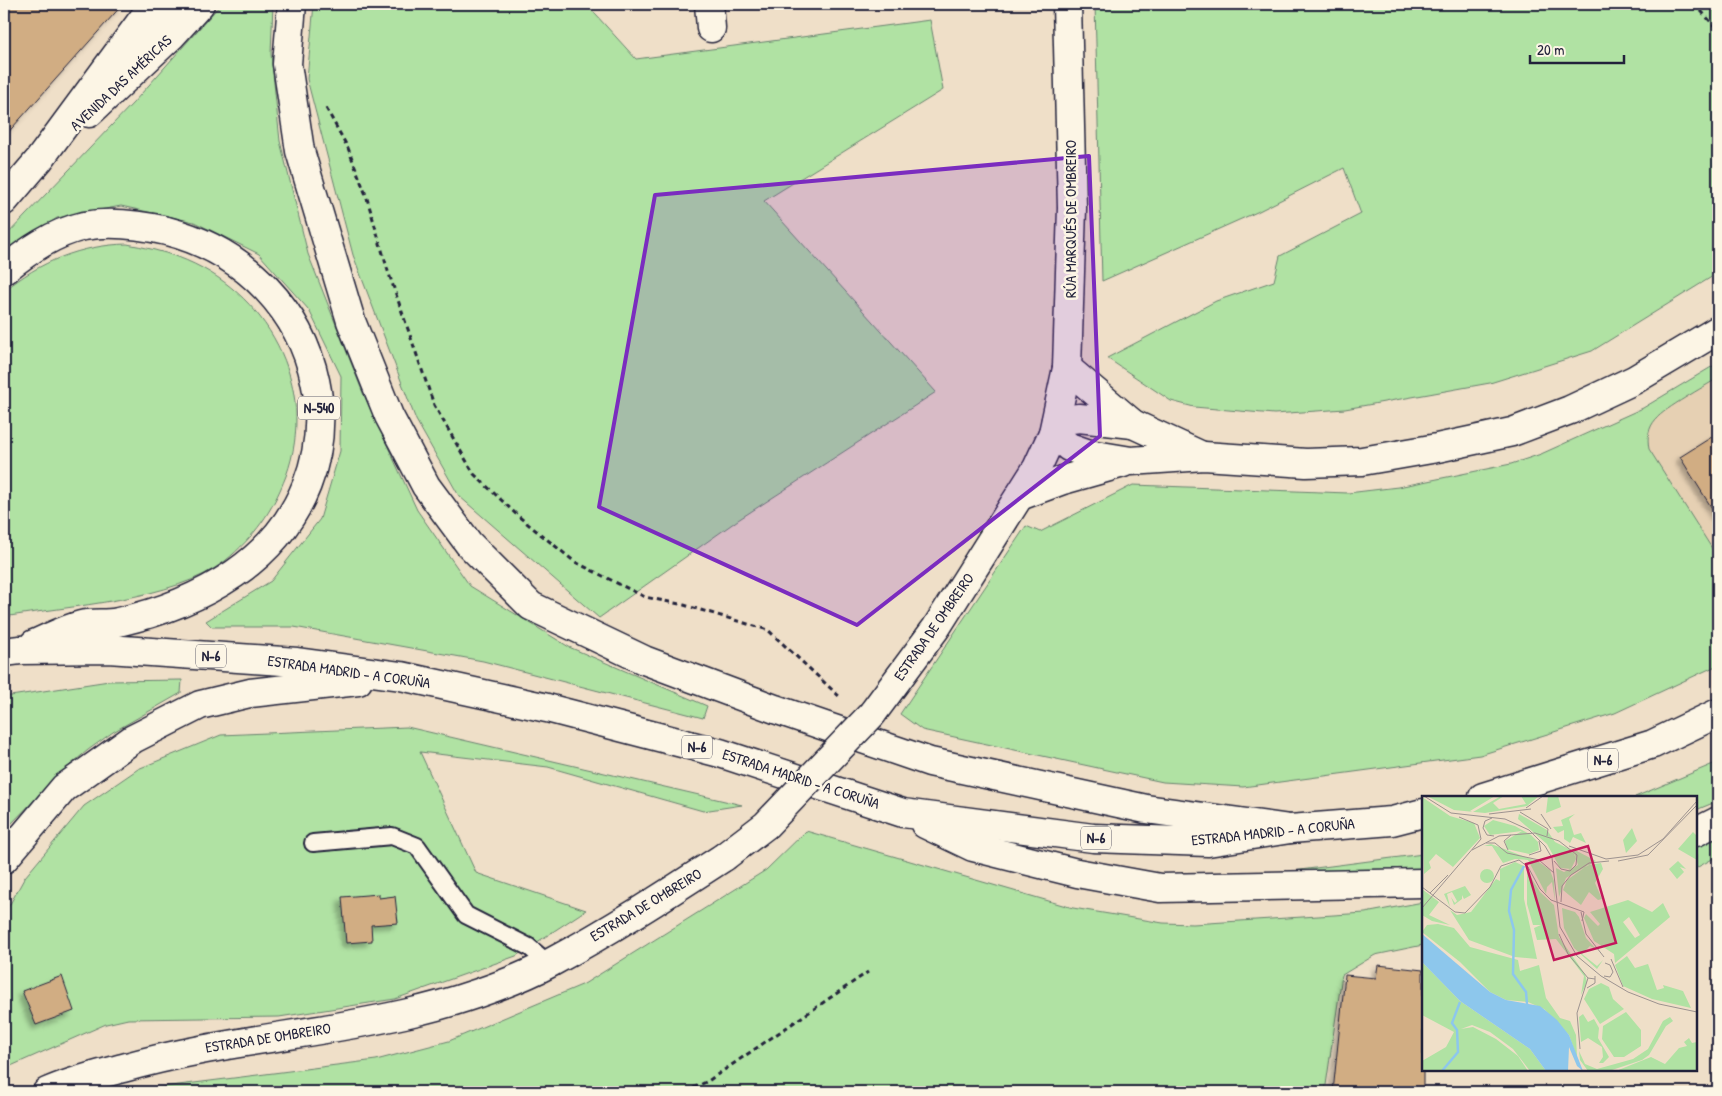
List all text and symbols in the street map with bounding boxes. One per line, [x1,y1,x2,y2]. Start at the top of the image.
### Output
street label: AVENIDA DAS AMÉRICAS [65,30,176,135]
scale bar [1530,32,1623,64]
text: 20 m [1537,39,1564,60]
street label: RÚA MARQUÉS DE OMBREIRO [1060,140,1081,298]
road number: N-540 [298,396,340,419]
street label: ESTRADA DE OMBREIRO [889,569,979,685]
road number: N-6 [196,644,226,668]
street label: ESTRADA MADRID - A CORUÑA [266,650,432,693]
road number: N-6 [682,736,712,759]
street label: ESTRADA MADRID - A CORUÑA [720,743,883,814]
road number: N-6 [1588,748,1618,772]
inset map [1422,796,1697,1071]
street label: ESTRADA MADRID - A CORUÑA [1190,812,1356,851]
road number: N-6 [1081,826,1111,850]
street label: ESTRADA DE OMBREIRO [586,863,705,946]
street label: ESTRADA DE OMBREIRO [204,1017,332,1058]

